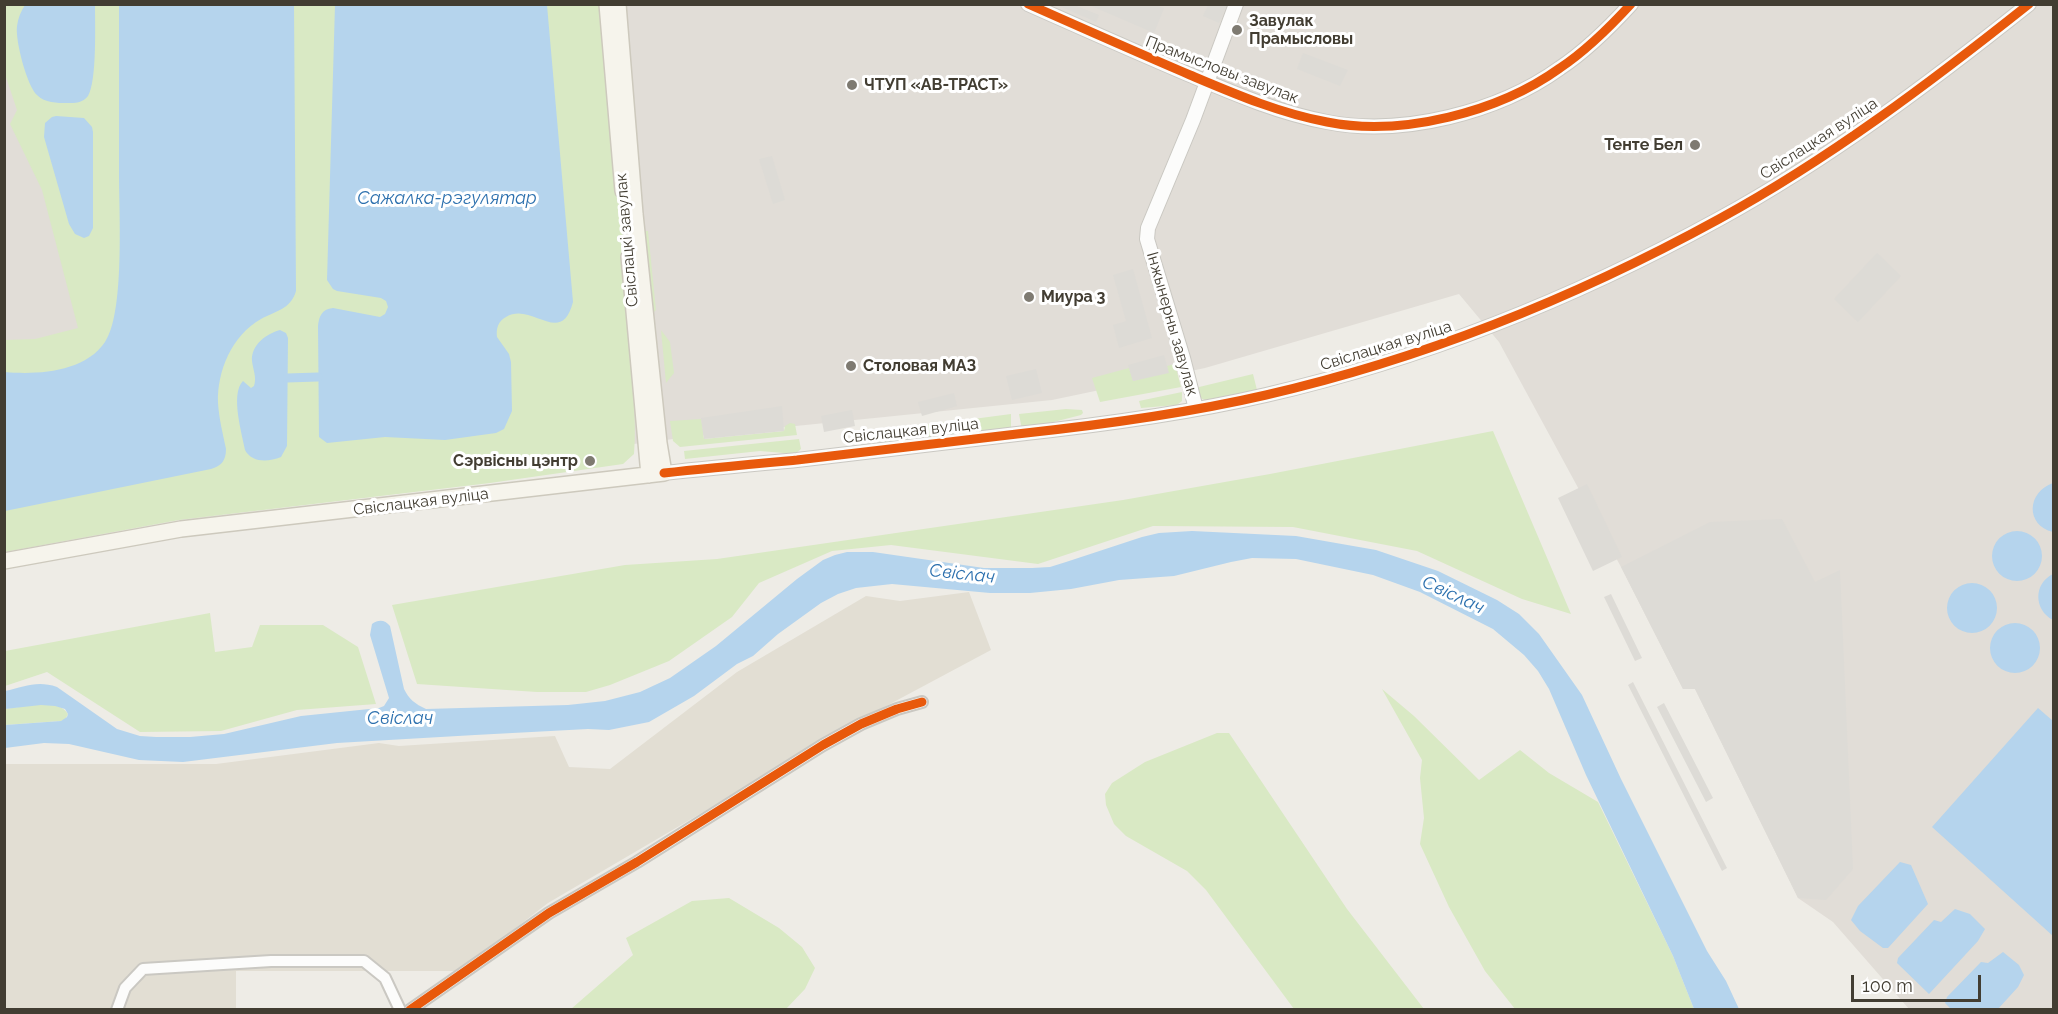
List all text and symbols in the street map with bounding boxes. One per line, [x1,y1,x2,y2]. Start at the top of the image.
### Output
place label: Завулак Прамысловы [1249,11,1353,49]
marker: Завулак Прамысловы [1230,23,1244,37]
street label: Прамысловы завулак [1143,32,1301,108]
place label: ЧТУП «АВ-ТРАСТ» [864,75,1008,95]
marker: ЧТУП «АВ-ТРАСТ» [845,78,859,92]
street label: Свіслацкая вуліца [1757,94,1881,184]
place label: Тенте Бел [1604,135,1683,155]
marker: Тенте Бел [1688,138,1702,152]
street label: Свіслацкі завулак [612,172,642,308]
water label: Сажалка-рэгулятар [357,188,537,210]
street label: Інжынерны завулак [1142,250,1202,398]
place label: Миура 3 [1041,287,1106,307]
marker: Миура 3 [1022,290,1036,304]
street label: Свіслацкая вуліца [1318,317,1454,375]
place label: Столовая МАЗ [863,356,976,376]
marker: Столовая МАЗ [844,359,858,373]
street label: Свіслацкая вуліца [842,414,980,448]
place label: Сэрвісны цэнтр [453,451,578,471]
marker: Сэрвісны цэнтр [583,454,597,468]
street label: Свіслацкая вуліца [352,484,490,520]
water label: Свіслач [928,560,996,588]
water label: Свіслач [1419,571,1487,619]
water label: Свіслач [367,708,433,730]
scale bar [1854,963,1984,1001]
text: 100 m [1862,975,1913,996]

